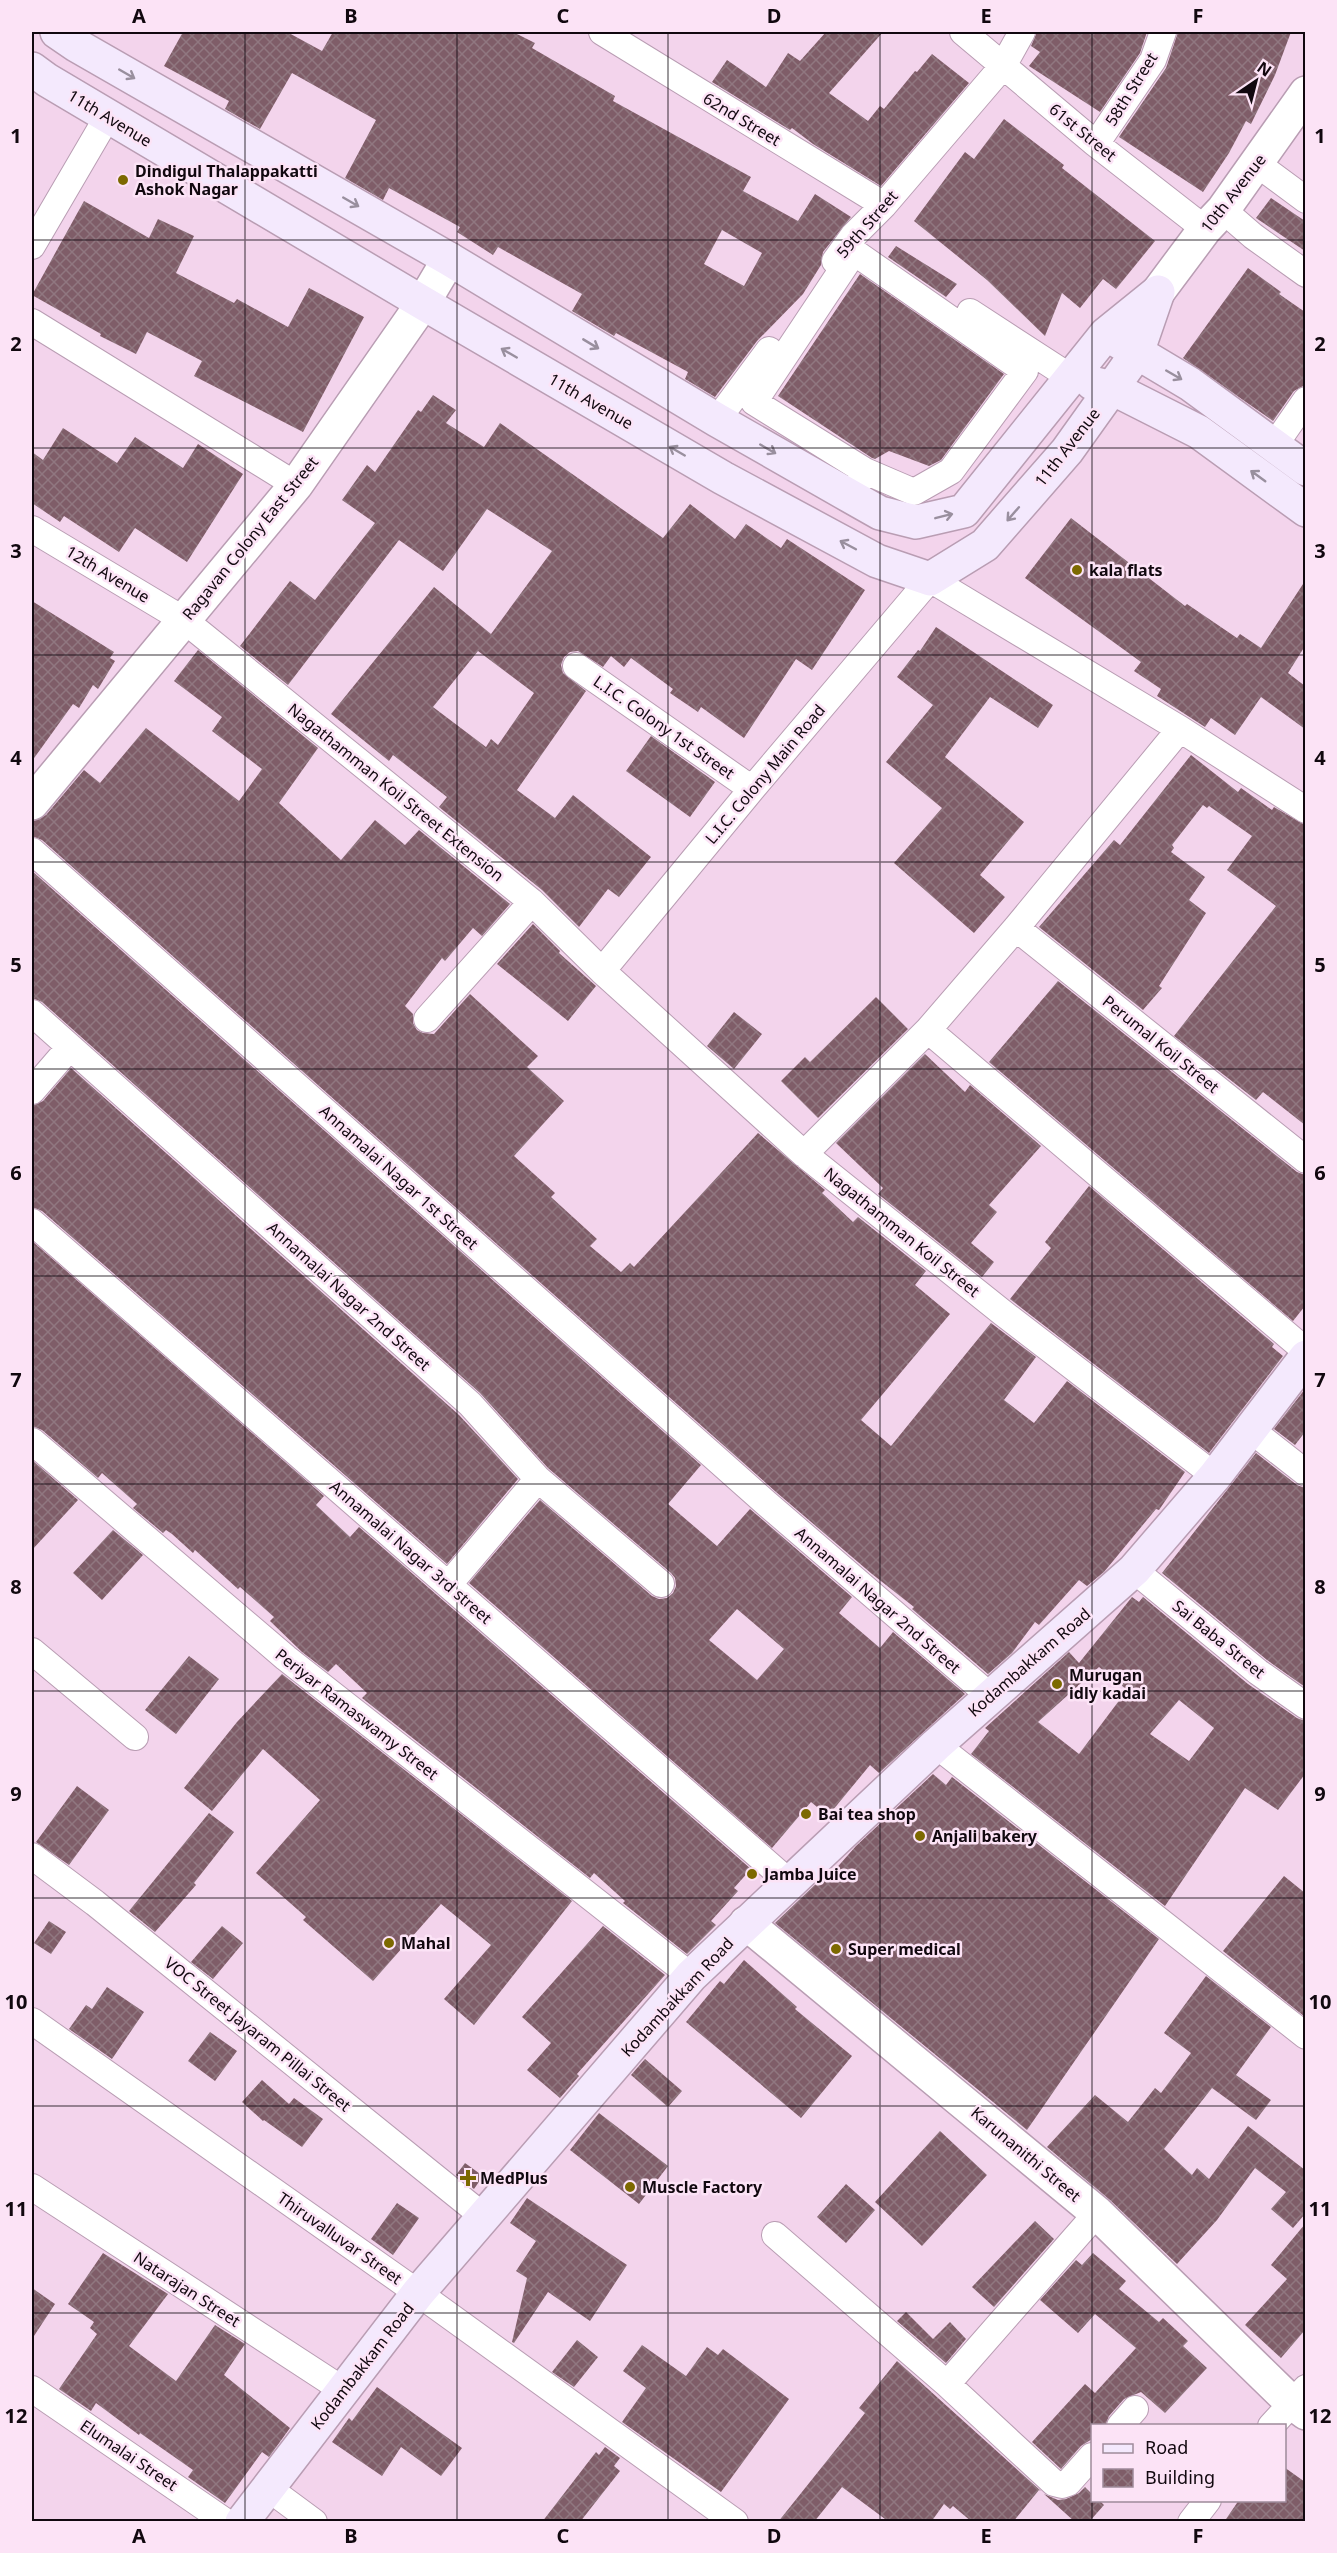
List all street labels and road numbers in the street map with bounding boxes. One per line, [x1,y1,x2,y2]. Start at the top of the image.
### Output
street label: 58th Street [1100,48,1162,130]
street label: 11th Avenue [64,84,156,152]
street label: 62nd Street [699,87,785,151]
street label: 61st Street [1045,98,1121,166]
street label: 10th Avenue [1195,149,1271,237]
street label: 59th Street [832,185,903,262]
street label: 11th Avenue [545,368,637,434]
street label: 11th Avenue [1029,403,1105,491]
street label: Ragavan Colony East Street [177,451,323,625]
street label: 12th Avenue [62,540,154,608]
street label: L.I.C. Colony 1st Street [589,670,739,784]
street label: Nagathamman Koil Street Extension [283,698,509,886]
street label: L.I.C. Colony Main Road [700,699,830,849]
street label: Perumal Koil Street [1098,990,1224,1098]
street label: Annamalai Nagar 1st Street [315,1100,483,1254]
street label: Nagathamman Koil Street [820,1162,985,1302]
street label: Annamalai Nagar 2nd Street [263,1217,436,1375]
street label: Annamalai Nagar 3rd street [325,1475,497,1629]
street label: Annamalai Nagar 2nd Street [791,1522,966,1678]
street label: Sai Baba Street [1168,1595,1270,1683]
street label: Kodambakkam Road [963,1603,1095,1721]
street label: Periyar Ramaswamy Street [271,1643,443,1785]
street label: Kodambakkam Road [616,1933,738,2061]
street label: VOC Street Jayaram Pillai Street [160,1952,356,2116]
street label: Karunanithi Street [966,2102,1086,2207]
street label: Thiruvalluvar Street [273,2187,407,2289]
street label: Natarajan Street [129,2246,245,2332]
street label: Kodambakkam Road [305,2298,419,2434]
street label: Elumalai Street [76,2414,182,2496]

